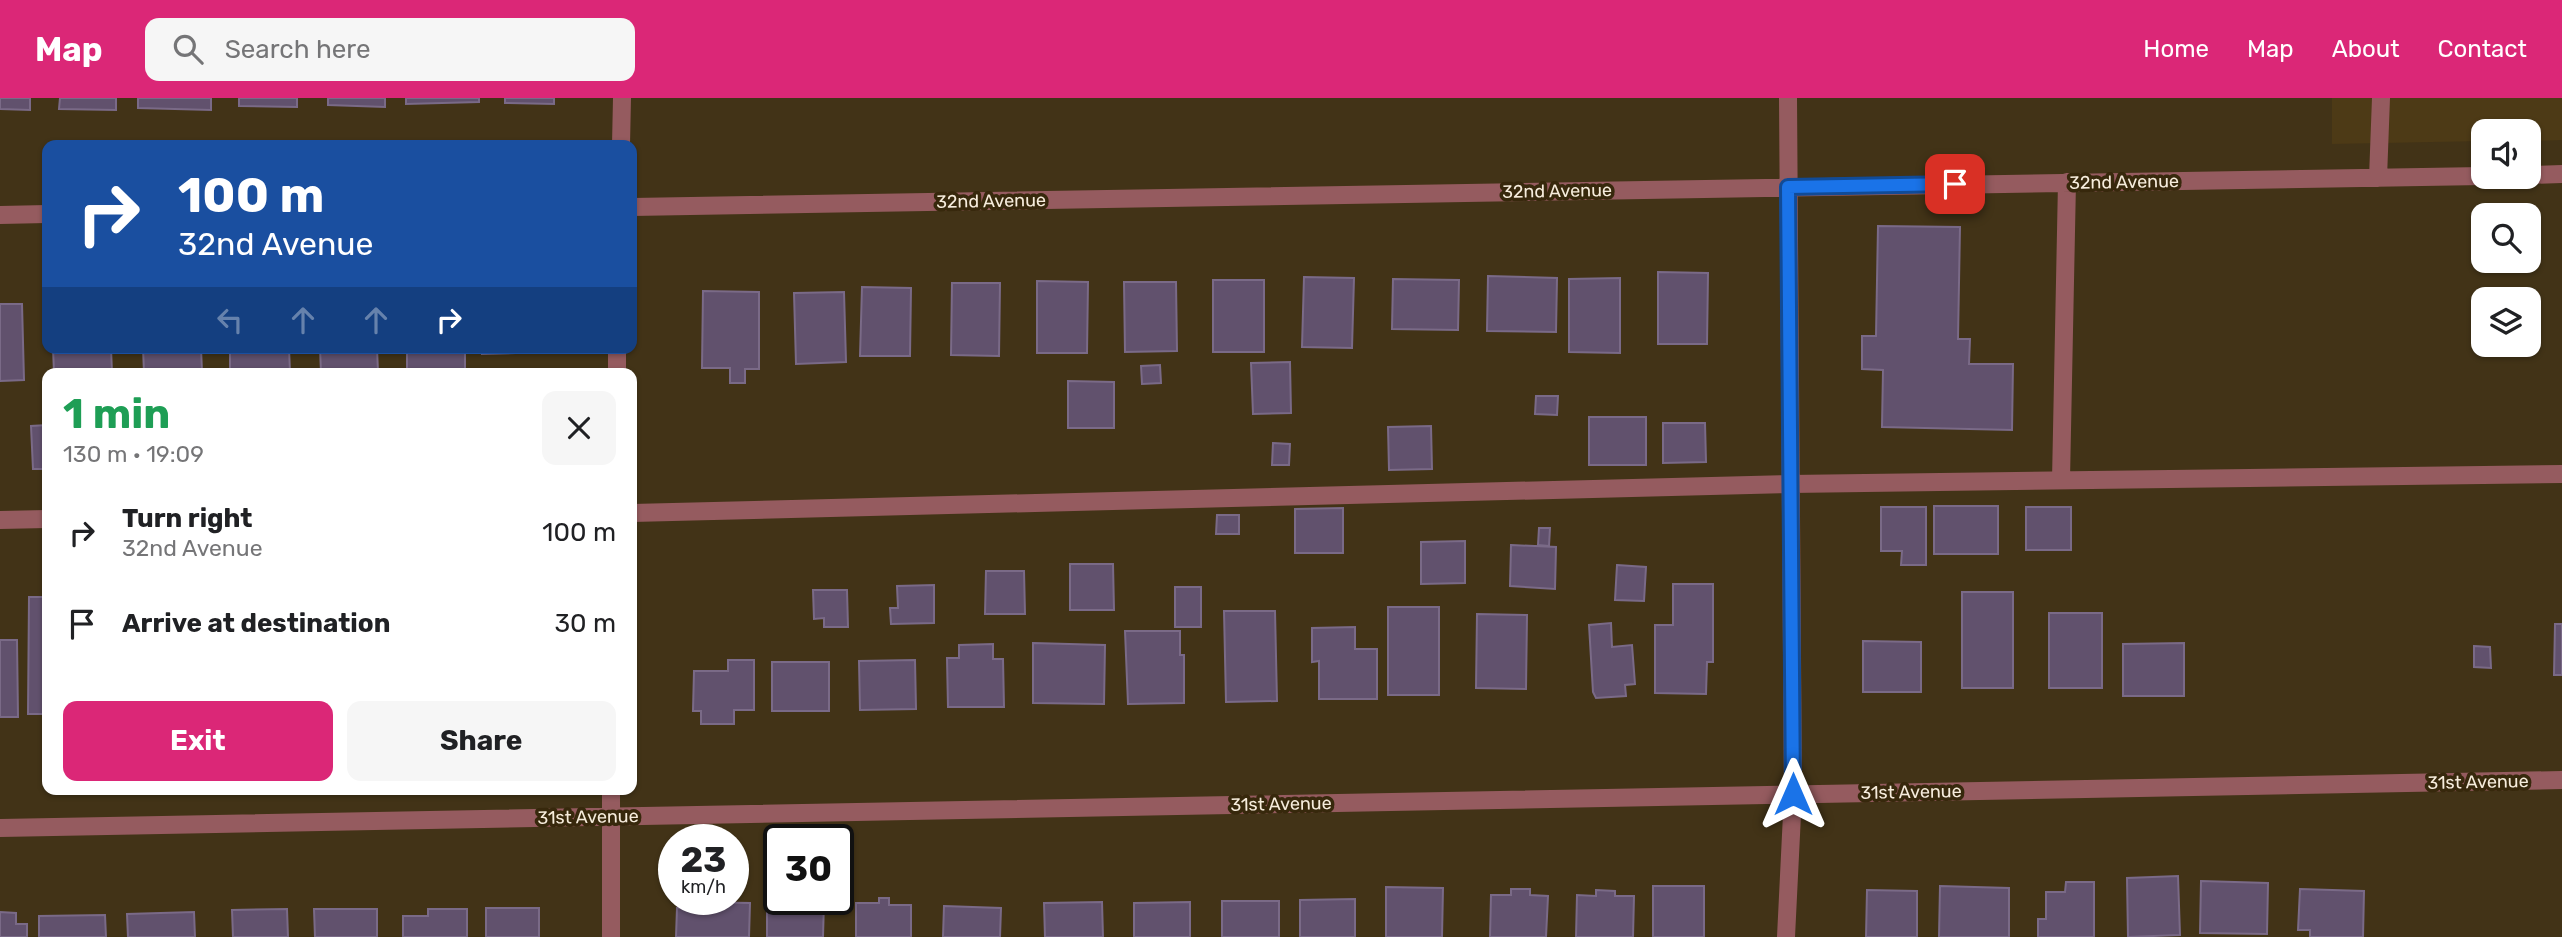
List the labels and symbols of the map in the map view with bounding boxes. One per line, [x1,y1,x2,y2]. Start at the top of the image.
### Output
pin [1925,154,1985,214]
street label: 32nd Avenue [2069,170,2179,194]
street label: 32nd Avenue [1502,179,1612,203]
street label: 32nd Avenue [936,189,1046,213]
position arrow [1756,757,1830,831]
street label: 31st Avenue [2427,770,2529,794]
street label: 31st Avenue [1860,780,1962,804]
street label: 31st Avenue [1230,792,1332,816]
street label: 31st Avenue [537,805,639,829]
speed limit sign: 30 [763,824,854,915]

